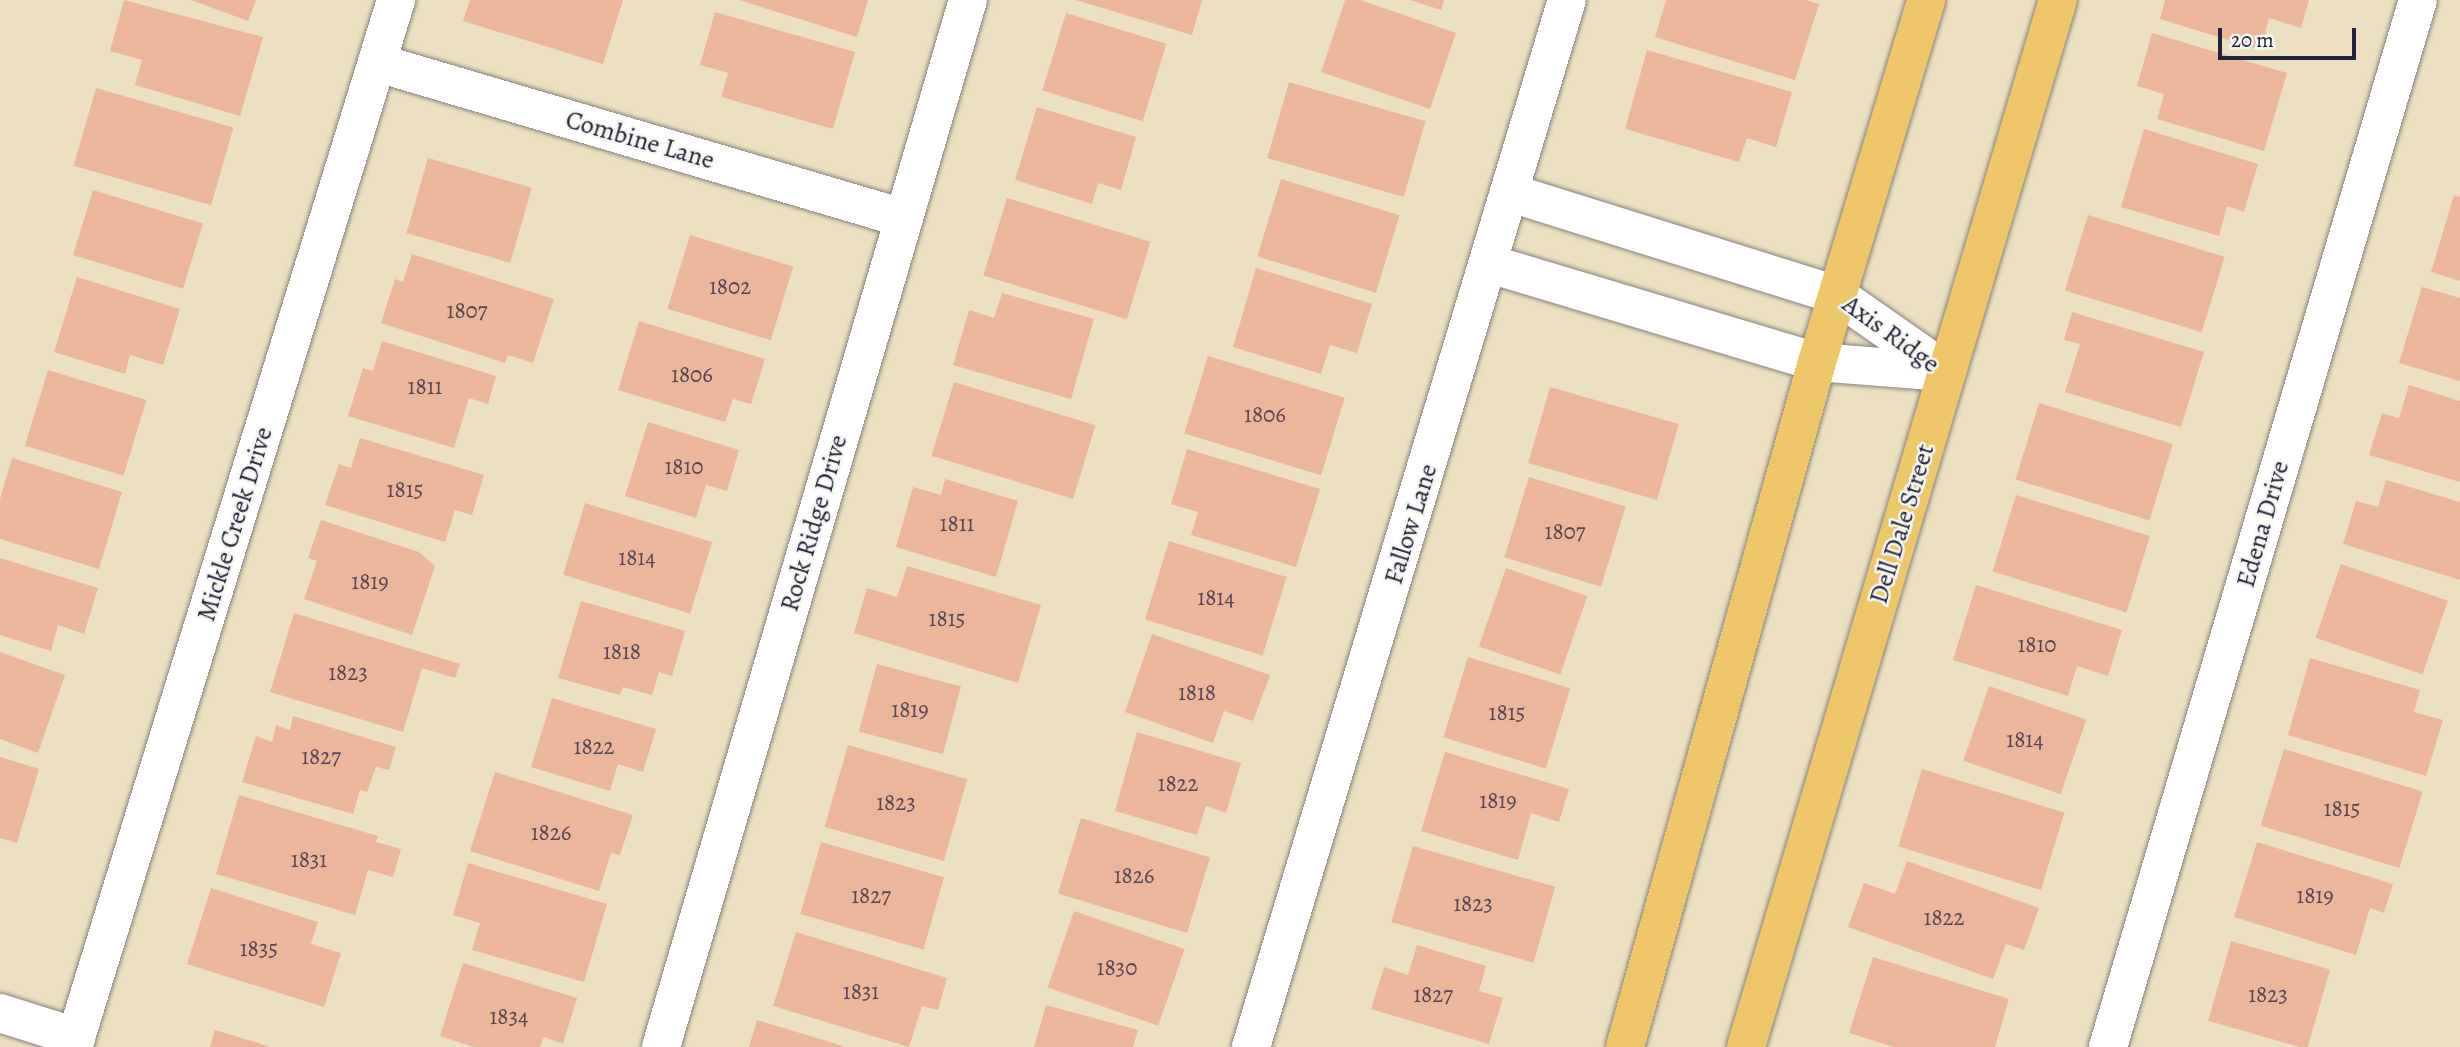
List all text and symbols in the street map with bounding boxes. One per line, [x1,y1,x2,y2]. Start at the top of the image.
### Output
scale bar [2222,14,2360,58]
text: 20 m [2231,26,2274,54]
street label: Combine Lane [562,104,718,176]
house number: 1802 [709,273,751,301]
street label: Axis Ridge [1837,288,1945,380]
house number: 1807 [447,297,487,325]
house number: 1806 [671,361,713,389]
house number: 1811 [408,373,442,401]
house number: 1806 [1244,401,1286,429]
street label: Mickle Creek Drive [191,423,279,625]
street label: Rock Ridge Drive [774,431,854,615]
street label: Dell Dale Street [1863,440,1941,608]
house number: 1810 [664,453,704,481]
street label: Edena Drive [2230,457,2296,591]
street label: Fallow Lane [1378,460,1444,588]
house number: 1815 [387,476,423,504]
house number: 1811 [940,510,974,538]
house number: 1807 [1545,518,1585,546]
house number: 1814 [618,544,656,572]
house number: 1819 [351,568,389,596]
house number: 1814 [1197,584,1235,612]
house number: 1815 [929,605,965,633]
house number: 1810 [2017,631,2057,659]
house number: 1818 [603,638,641,666]
house number: 1823 [328,659,368,687]
house number: 1818 [1178,679,1216,707]
house number: 1819 [891,696,929,724]
house number: 1815 [1489,699,1525,727]
house number: 1814 [2006,726,2044,754]
house number: 1822 [574,733,614,761]
house number: 1827 [301,743,341,771]
house number: 1822 [1158,770,1198,798]
house number: 1819 [1479,787,1517,815]
house number: 1823 [876,789,916,817]
house number: 1815 [2324,795,2360,823]
house number: 1826 [531,819,571,847]
house number: 1831 [291,846,327,874]
house number: 1826 [1114,862,1154,890]
house number: 1827 [851,882,891,910]
house number: 1819 [2296,882,2334,910]
house number: 1823 [1453,890,1493,918]
house number: 1822 [1924,904,1964,932]
house number: 1835 [240,935,278,963]
house number: 1830 [1097,954,1137,982]
house number: 1831 [843,978,879,1006]
house number: 1827 [1413,981,1453,1009]
house number: 1823 [2248,981,2288,1009]
house number: 1834 [489,1003,529,1031]

